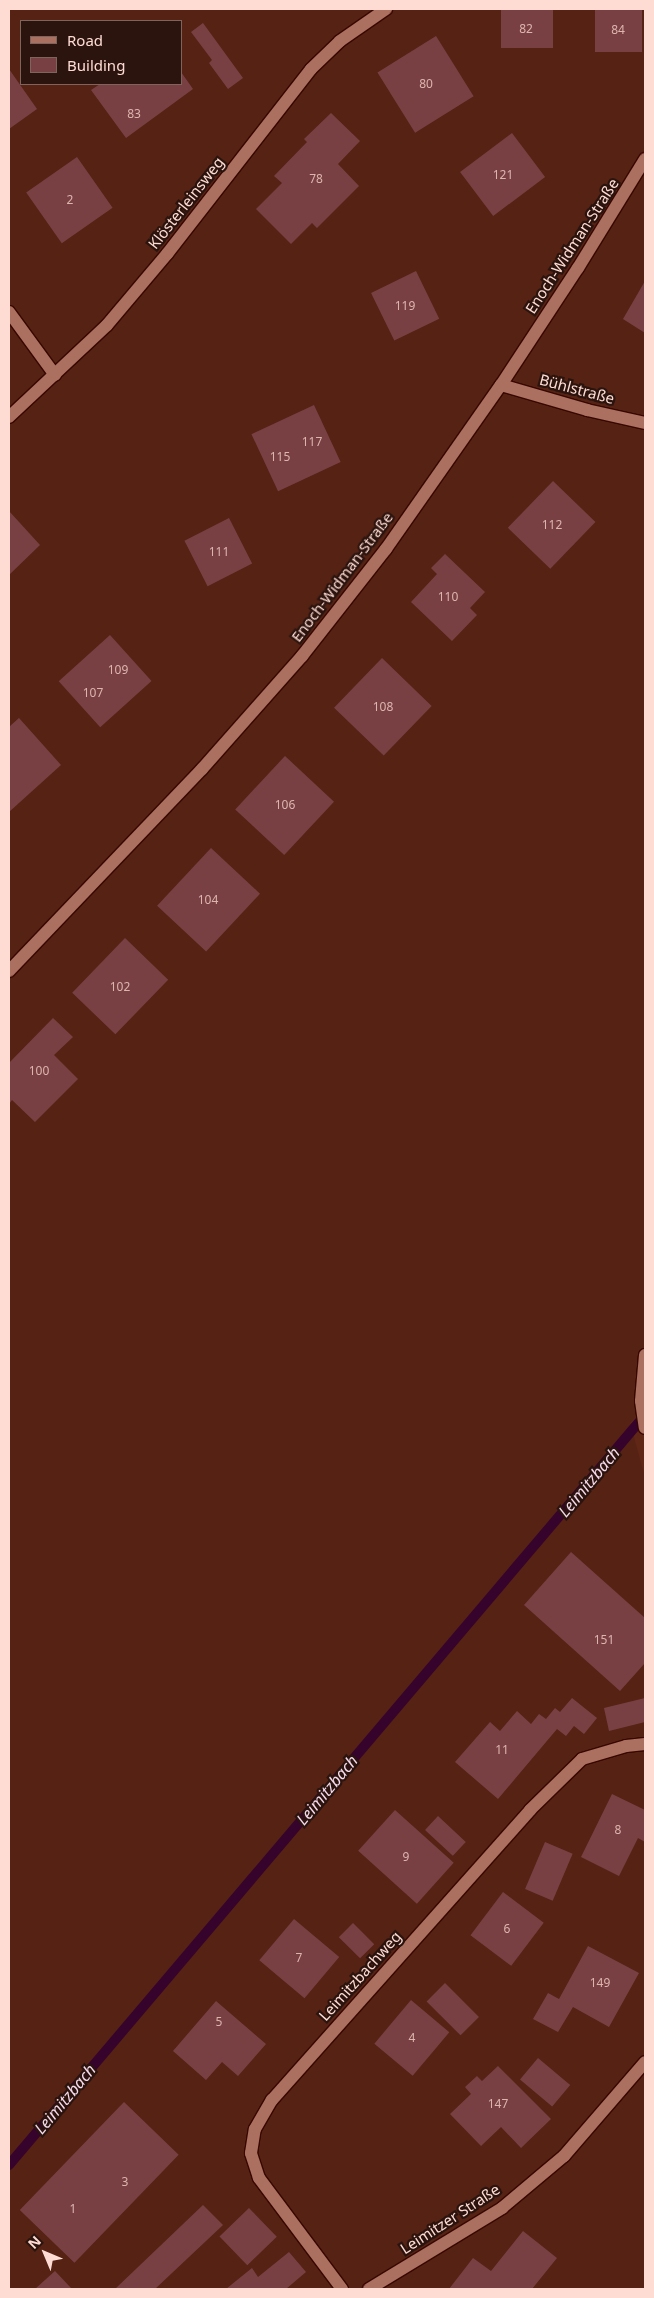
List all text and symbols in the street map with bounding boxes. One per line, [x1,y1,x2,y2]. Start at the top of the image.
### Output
legend [20,20,182,85]
house number: 82 [519,22,533,36]
house number: 84 [611,23,625,37]
text: Road [67,30,103,50]
text: Building [67,55,125,75]
house number: 80 [419,77,433,91]
house number: 83 [127,107,141,121]
street label: Klösterleinsweg [145,153,227,253]
house number: 121 [493,168,513,182]
house number: 78 [309,172,323,186]
street label: Enoch-Widman-Straße [522,175,622,317]
house number: 2 [67,193,73,207]
house number: 119 [395,299,415,313]
street label: Bühlstraße [537,370,617,408]
house number: 117 [302,435,322,449]
house number: 115 [270,450,290,464]
street label: Enoch-Widman-Straße [287,509,397,645]
house number: 112 [542,518,562,532]
house number: 111 [209,545,229,559]
house number: 110 [438,590,458,604]
house number: 109 [108,663,128,677]
house number: 107 [83,686,103,700]
house number: 108 [373,700,393,714]
house number: 106 [275,798,295,812]
house number: 104 [198,893,218,907]
house number: 102 [110,980,130,994]
house number: 100 [29,1064,49,1078]
water label: Leimitzbach [554,1443,624,1521]
house number: 151 [594,1633,614,1647]
house number: 11 [495,1743,509,1757]
water label: Leimitzbach [292,1751,362,1829]
house number: 8 [615,1823,621,1837]
house number: 9 [403,1850,409,1864]
house number: 6 [504,1922,510,1936]
street label: Leimitzbachweg [315,1928,405,2024]
house number: 7 [296,1951,302,1965]
house number: 149 [590,1976,610,1990]
house number: 5 [216,2015,222,2029]
house number: 4 [409,2031,415,2045]
water label: Leimitzbach [30,2060,100,2138]
house number: 147 [488,2097,508,2111]
house number: 3 [122,2175,128,2189]
street label: Leimitzer Straße [397,2180,503,2258]
house number: 1 [70,2202,76,2216]
north arrow [20,2228,70,2278]
text: N [23,2231,45,2253]

